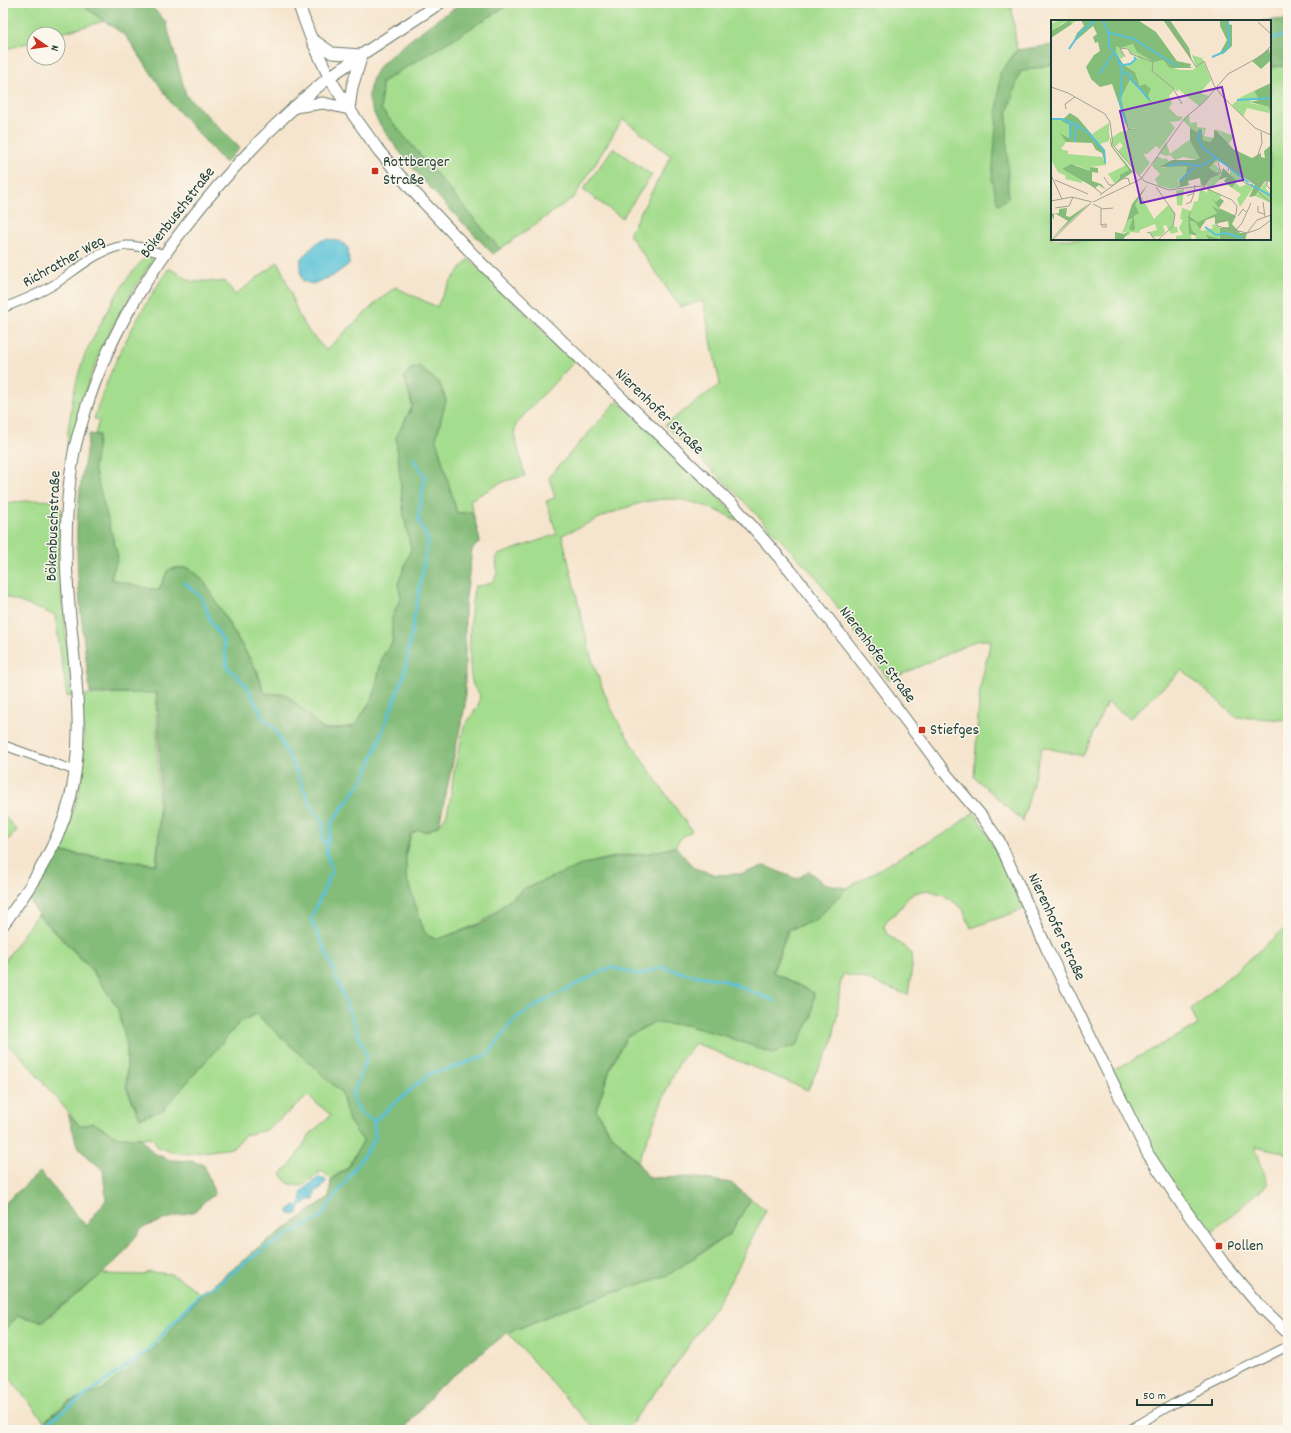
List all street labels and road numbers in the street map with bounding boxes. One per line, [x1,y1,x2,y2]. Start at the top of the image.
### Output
street label: Bökenbuschstraße [135,162,221,264]
street label: Richrather Weg [19,230,109,294]
street label: Nierenhofer Straße [609,363,709,461]
street label: Bökenbuschstraße [41,470,67,582]
street label: Nierenhofer Straße [833,602,921,708]
street label: Nierenhofer Straße [1021,870,1091,984]

